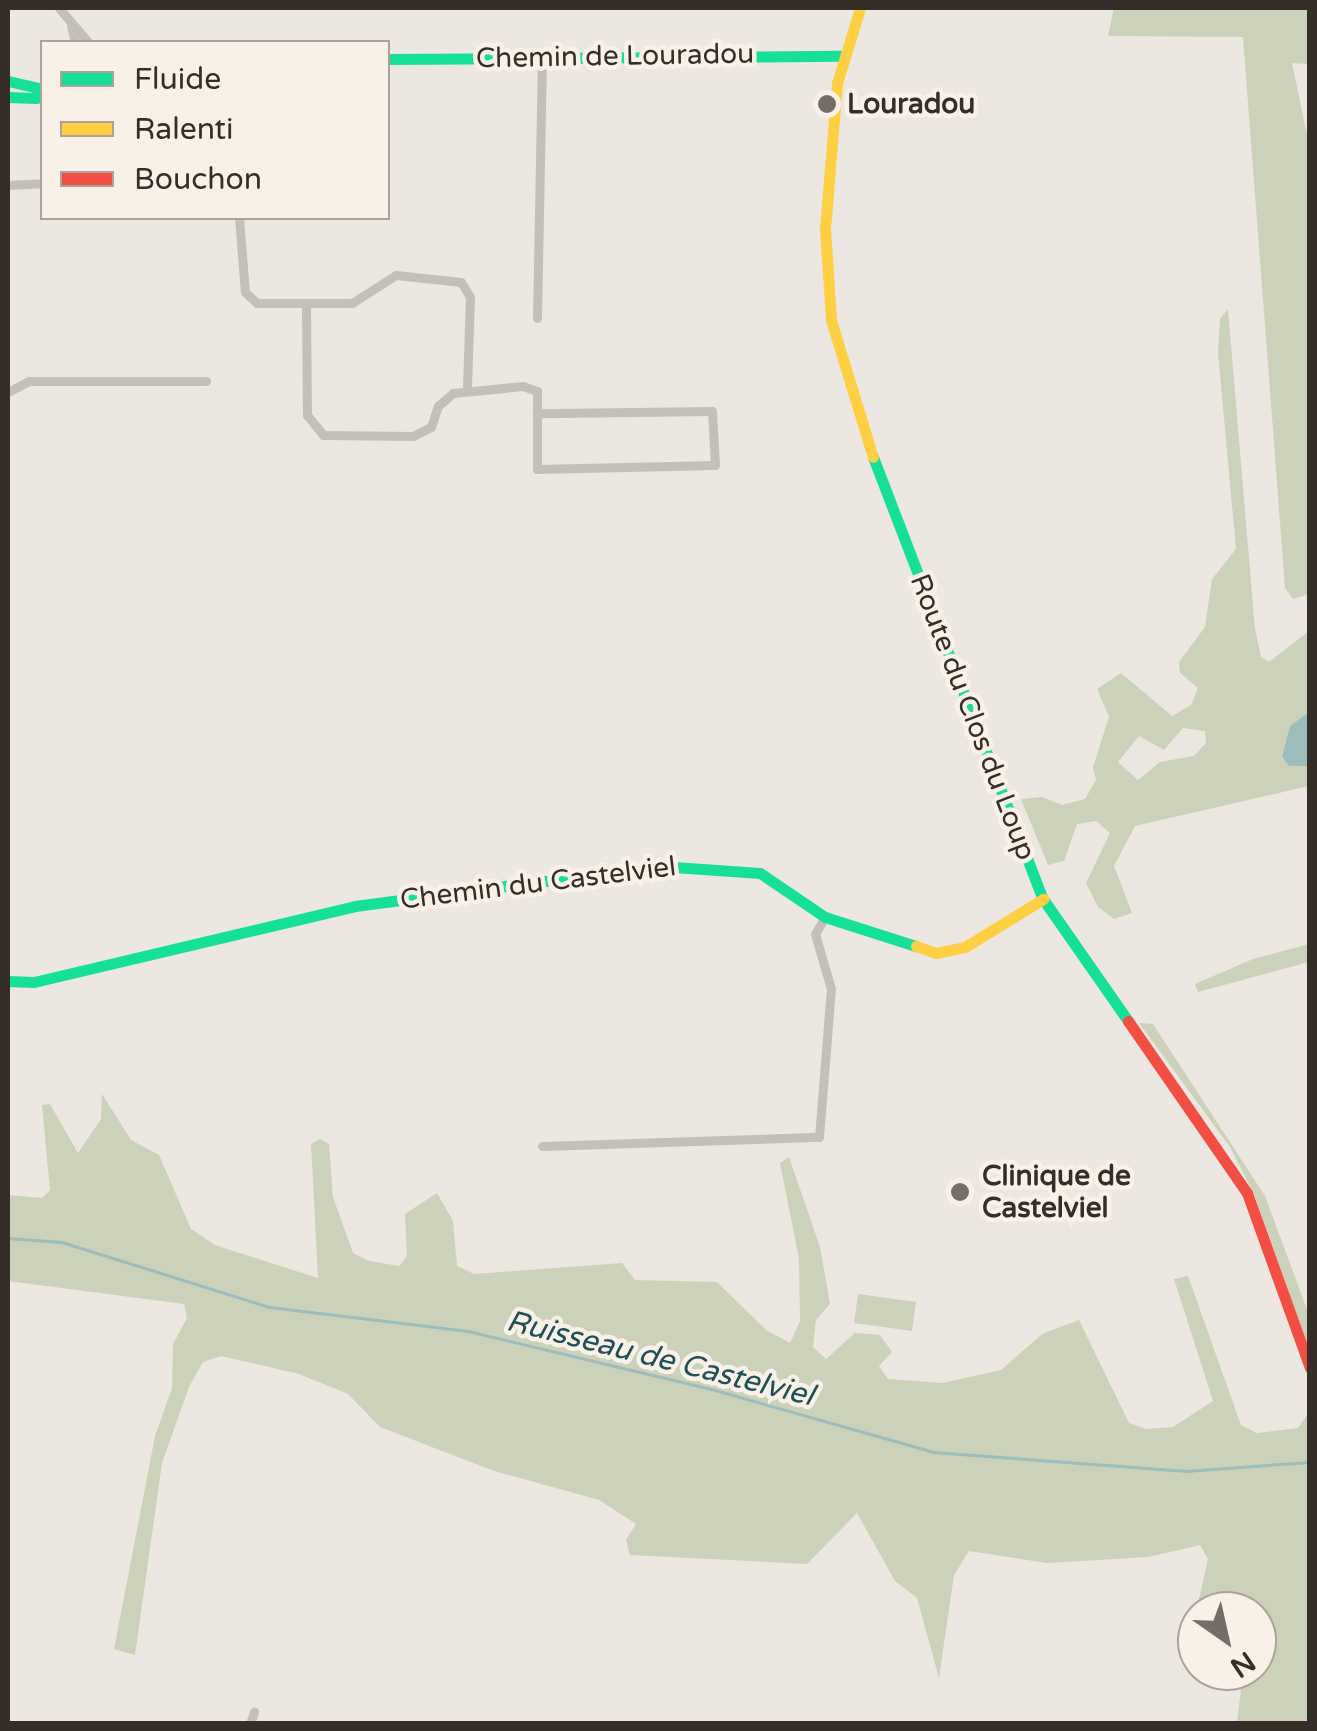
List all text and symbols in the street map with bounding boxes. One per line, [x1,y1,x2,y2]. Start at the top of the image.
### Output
street label: Chemin de Louradou [475,37,755,75]
legend [40,40,390,220]
text: Fluide [134,61,221,98]
place label: Louradou [847,87,975,121]
marker: Louradou [816,93,838,115]
text: Ralenti [134,111,234,148]
text: Bouchon [134,161,262,198]
street label: Route du Clos du Loup [903,569,1043,865]
street label: Chemin du Castelviel [398,849,678,917]
place label: Clinique de Castelviel [982,1159,1131,1225]
marker: Clinique de Castelviel [947,1179,973,1205]
water label: Ruisseau de Castelviel [503,1303,817,1415]
north arrow [1177,1591,1277,1691]
text: N [1224,1644,1261,1685]

